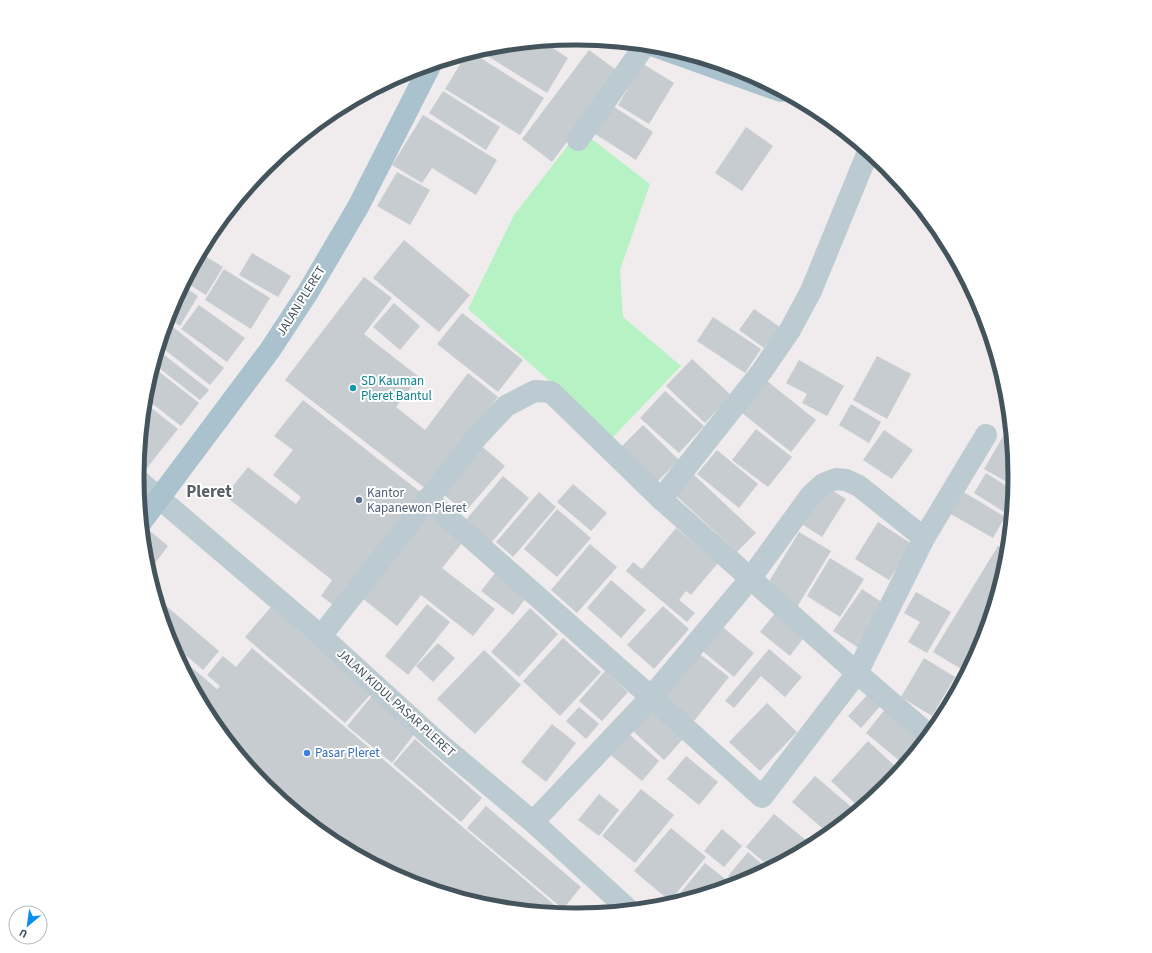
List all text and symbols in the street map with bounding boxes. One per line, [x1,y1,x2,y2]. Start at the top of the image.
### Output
street label: JALAN PLERET [272,263,330,339]
place label: SD Kauman Pleret Bantul [361,372,432,405]
marker: SD Kauman Pleret Bantul [348,383,358,393]
district label: Pleret [186,480,232,504]
place label: Kantor Kapanewon Pleret [367,484,467,517]
marker: Kantor Kapanewon Pleret [354,495,364,505]
street label: JALAN KIDUL PASAR PLERET [333,645,459,761]
place label: Pasar Pleret [315,744,380,762]
marker: Pasar Pleret [302,748,312,758]
north arrow [8,905,48,945]
text: U [17,925,30,942]

